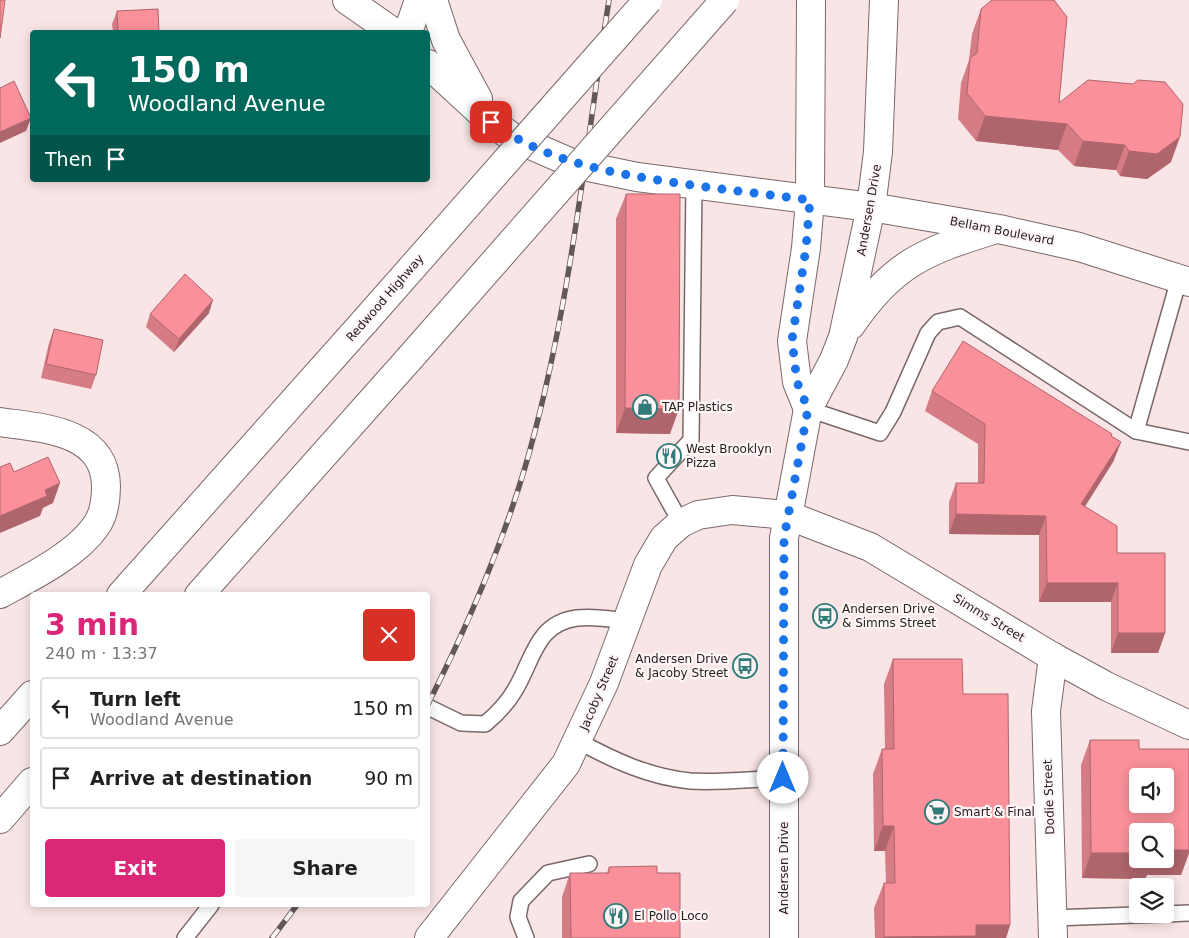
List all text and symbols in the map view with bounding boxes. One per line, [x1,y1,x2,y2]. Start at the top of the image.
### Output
icon: left [45,50,110,115]
text: 150 m [128,50,250,90]
text: Woodland Avenue [128,91,326,116]
pin [470,101,512,143]
icon: arrive [477,108,505,136]
icon: arrive [102,145,130,173]
text: Then [45,148,92,170]
street label: Andersen Drive [854,163,884,257]
street label: Bellam Boulevard [949,214,1055,248]
street label: Redwood Highway [343,252,427,344]
shop icon: TAP Plastics [632,394,658,420]
place label: TAP Plastics [661,400,733,414]
place label: West Brooklyn Pizza [686,442,772,470]
restaurant icon: West Brooklyn Pizza [656,443,682,469]
street label: Simms Street [951,591,1028,645]
place label: Andersen Drive & Simms Street [842,602,936,630]
bus stop icon: Andersen Drive & Simms Street [812,603,838,629]
text: 3 min [45,607,139,642]
button: close [363,609,415,661]
text: 240 m · 13:37 [45,644,158,663]
place label: Andersen Drive & Jacoby Street [635,652,728,680]
street label: Jacoby Street [577,653,621,733]
bus stop icon: Andersen Drive & Jacoby Street [732,653,758,679]
text: Turn left [90,688,181,710]
icon: left [47,694,75,722]
text: 150 m [352,697,413,719]
text: Woodland Avenue [90,710,234,729]
position arrow [756,751,808,803]
street label: Dodie Street [1041,759,1057,835]
icon: arrive [47,764,75,792]
text: Arrive at destination [90,767,312,789]
text: 90 m [364,767,413,789]
map controls [1129,768,1174,923]
button: sound [1129,768,1174,813]
supermarket icon: Smart & Final [924,799,950,825]
place label: Smart & Final [954,805,1035,819]
street label: Andersen Drive [777,822,791,914]
button: search [1129,823,1174,868]
button: Exit [45,839,225,897]
button: Share [235,839,415,897]
button: layers [1129,878,1174,923]
restaurant icon: El Pollo Loco [603,903,629,929]
place label: El Pollo Loco [634,909,708,923]

